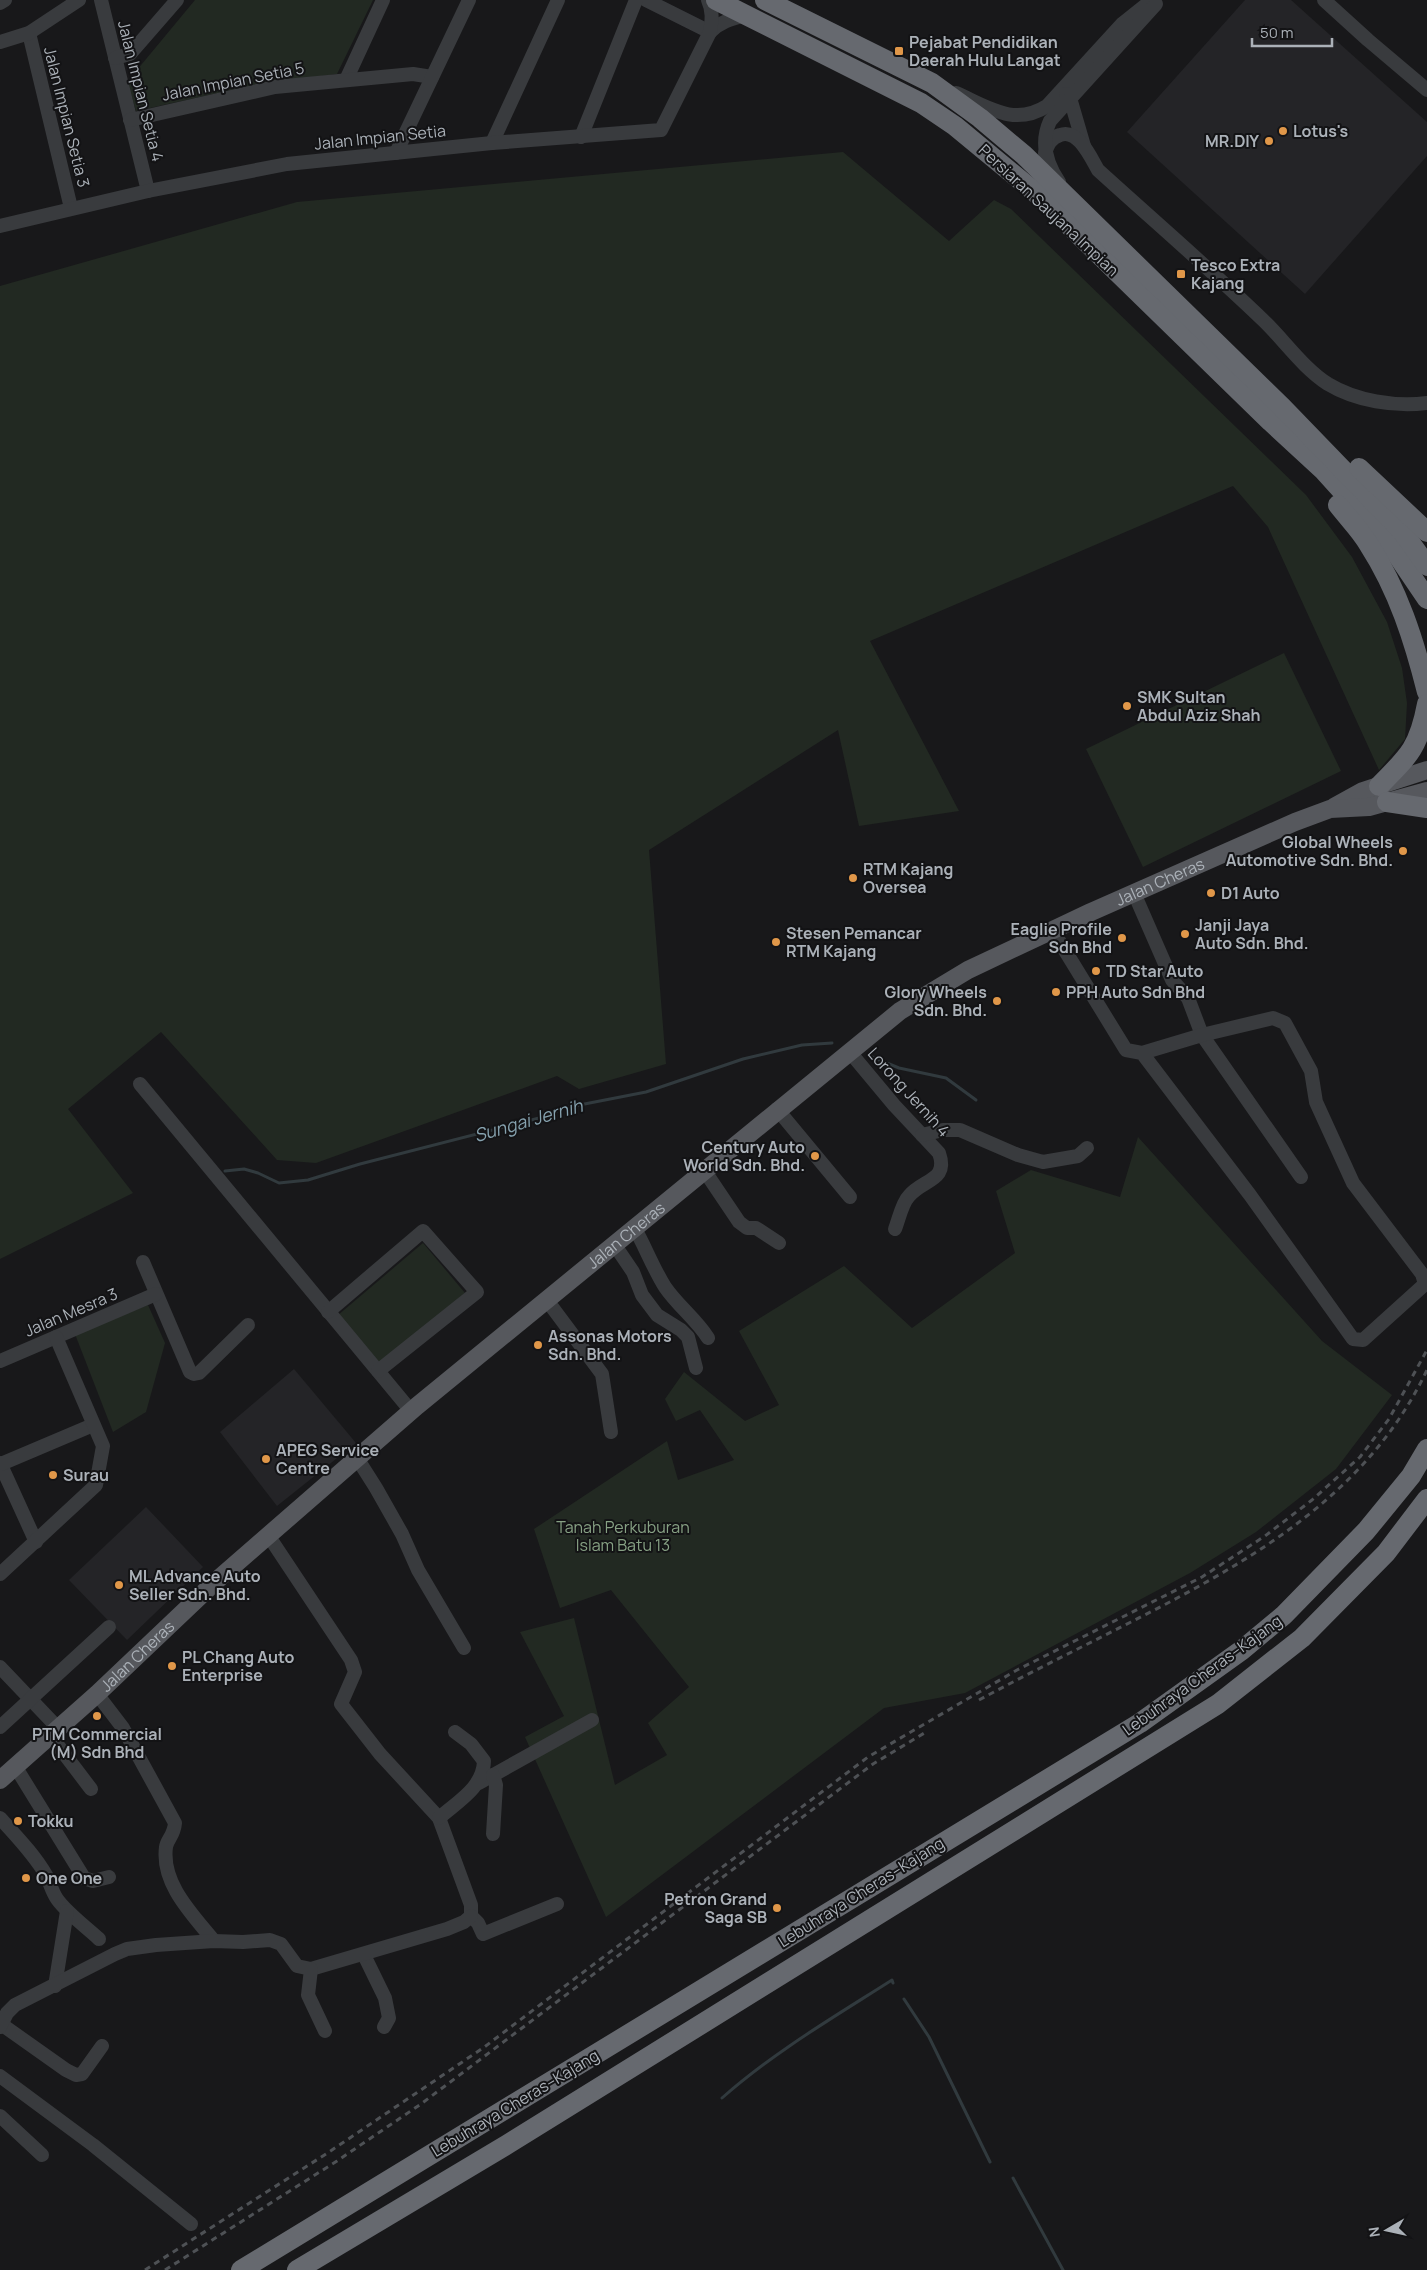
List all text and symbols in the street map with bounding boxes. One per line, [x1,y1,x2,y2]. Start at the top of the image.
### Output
scale bar [1252,15,1332,47]
street label: Jalan Impian Setia 4 [113,18,169,164]
text: 50 m [1260,22,1294,43]
place label: Pejabat Pendidikan Daerah Hulu Langat [909,31,1061,71]
street label: Jalan Impian Setia 3 [39,44,95,190]
marker: Pejabat Pendidikan Daerah Hulu Langat [893,45,905,57]
street label: Jalan Impian Setia 5 [160,56,306,106]
street label: Jalan Impian Setia [313,119,447,155]
place label: Lotus's [1293,120,1349,142]
marker: Lotus's [1277,125,1289,137]
place label: MR.DIY [1205,130,1259,152]
marker: MR.DIY [1263,135,1275,147]
street label: Persiaran Saujana Impian [974,139,1124,281]
place label: Tesco Extra Kajang [1191,254,1280,294]
marker: Tesco Extra Kajang [1175,268,1187,280]
place label: SMK Sultan Abdul Aziz Shah [1137,686,1260,726]
marker: SMK Sultan Abdul Aziz Shah [1121,700,1133,712]
place label: Global Wheels Automotive Sdn. Bhd. [1226,831,1393,871]
marker: Global Wheels Automotive Sdn. Bhd. [1397,845,1409,857]
street label: Jalan Cheras [1112,852,1208,911]
place label: RTM Kajang Oversea [863,858,953,898]
marker: RTM Kajang Oversea [847,872,859,884]
place label: D1 Auto [1221,882,1280,904]
marker: D1 Auto [1205,887,1217,899]
place label: Janji Jaya Auto Sdn. Bhd. [1195,914,1309,954]
place label: Eaglie Profile Sdn Bhd [1011,918,1112,958]
place label: Stesen Pemancar RTM Kajang [786,922,922,962]
marker: Janji Jaya Auto Sdn. Bhd. [1179,928,1191,940]
marker: Eaglie Profile Sdn Bhd [1116,932,1128,944]
marker: Stesen Pemancar RTM Kajang [770,936,782,948]
place label: TD Star Auto [1106,960,1204,982]
marker: TD Star Auto [1090,965,1102,977]
place label: Glory Wheels Sdn. Bhd. [885,981,987,1021]
place label: PPH Auto Sdn Bhd [1066,981,1205,1003]
marker: PPH Auto Sdn Bhd [1050,986,1062,998]
marker: Glory Wheels Sdn. Bhd. [991,995,1003,1007]
street label: Lorong Jernih 4 [863,1043,955,1141]
water label: Sungai Jernih [471,1093,586,1147]
place label: Century Auto World Sdn. Bhd. [683,1136,805,1176]
marker: Century Auto World Sdn. Bhd. [809,1150,821,1162]
street label: Jalan Cheras [582,1197,669,1274]
street label: Jalan Mesra 3 [21,1282,121,1342]
place label: Assonas Motors Sdn. Bhd. [548,1325,672,1365]
marker: Assonas Motors Sdn. Bhd. [532,1339,544,1351]
place label: APEG Service Centre [276,1439,380,1479]
marker: APEG Service Centre [260,1453,272,1465]
place label: Surau [63,1464,109,1486]
marker: Surau [47,1469,59,1481]
park label: Tanah Perkuburan Islam Batu 13 [556,1516,690,1556]
place label: ML Advance Auto Seller Sdn. Bhd. [129,1565,261,1605]
marker: ML Advance Auto Seller Sdn. Bhd. [113,1579,125,1591]
street label: Lebuhraya Cheras–Kajang [1118,1610,1286,1740]
street label: Jalan Cheras [95,1615,179,1696]
place label: PL Chang Auto Enterprise [182,1646,294,1686]
marker: PL Chang Auto Enterprise [166,1660,178,1672]
marker: PTM Commercial (M) Sdn Bhd [91,1710,103,1722]
place label: PTM Commercial (M) Sdn Bhd [32,1723,162,1763]
place label: Tokku [28,1810,74,1832]
marker: Tokku [12,1815,24,1827]
street label: Lebuhraya Cheras–Kajang [774,1832,948,1952]
place label: One One [36,1867,103,1889]
marker: One One [20,1872,32,1884]
place label: Petron Grand Saga SB [664,1888,767,1928]
marker: Petron Grand Saga SB [771,1902,783,1914]
street label: Lebuhraya Cheras–Kajang [427,2044,603,2162]
north arrow [1362,2205,1412,2255]
text: N [1363,2226,1384,2239]

